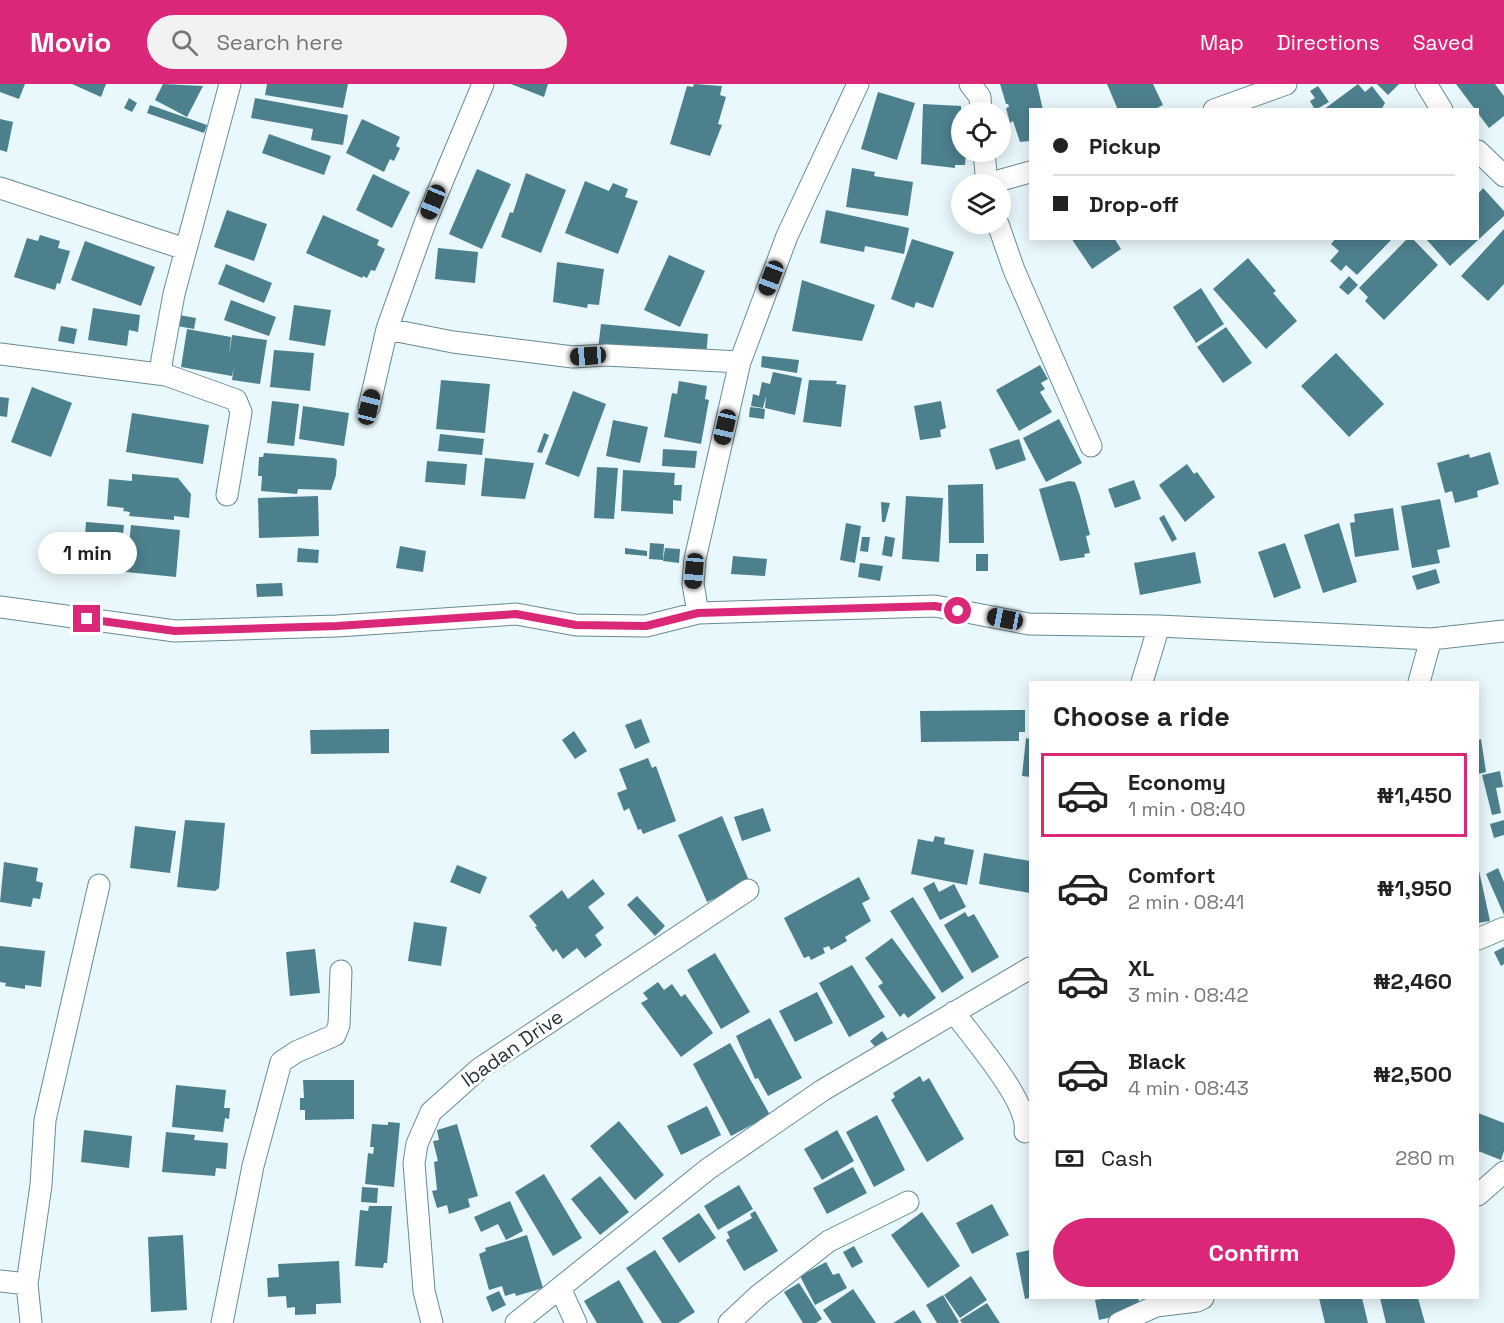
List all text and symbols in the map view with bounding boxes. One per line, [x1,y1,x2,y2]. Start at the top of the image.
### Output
search box [147,15,567,69]
text: Movio [30,24,111,60]
icon: search [168,26,201,59]
text: Search here [216,28,343,56]
text: Map [1200,29,1244,56]
text: Directions [1277,29,1380,56]
text: Saved [1413,29,1474,56]
map controls [951,102,1011,234]
button: locate [951,102,1011,162]
text: Pickup [1089,132,1161,160]
button: layers [951,174,1011,234]
car [418,182,448,222]
text: Drop-off [1089,190,1179,218]
car [756,258,786,298]
car [569,346,607,366]
car [356,387,382,427]
car [712,407,738,447]
callout: 1 min [38,532,136,574]
text: 1 min [63,540,112,566]
car [683,552,705,590]
route start [944,597,971,624]
route end [73,605,100,632]
car [986,607,1024,631]
text: Choose a ride [1053,699,1230,734]
icon: car [1056,768,1110,822]
text: Economy [1128,768,1226,796]
text: ₦1,450 [1376,781,1452,809]
text: 1 min · 08:40 [1128,796,1246,822]
icon: car [1056,861,1110,915]
text: Comfort [1128,861,1216,889]
text: ₦1,950 [1377,874,1452,902]
text: 2 min · 08:41 [1128,889,1244,915]
icon: car [1056,954,1110,1008]
text: XL [1128,954,1154,982]
text: ₦2,460 [1373,967,1452,995]
text: 3 min · 08:42 [1128,982,1249,1008]
street label: Ibadan Drive [456,1003,568,1093]
icon: car [1056,1047,1110,1101]
text: Black [1128,1047,1186,1075]
text: ₦2,500 [1373,1060,1452,1088]
text: 4 min · 08:43 [1128,1075,1249,1101]
icon: cash [1053,1142,1086,1175]
text: Cash [1101,1144,1153,1172]
text: 280 m [1395,1145,1455,1171]
button: Confirm [1053,1218,1455,1287]

